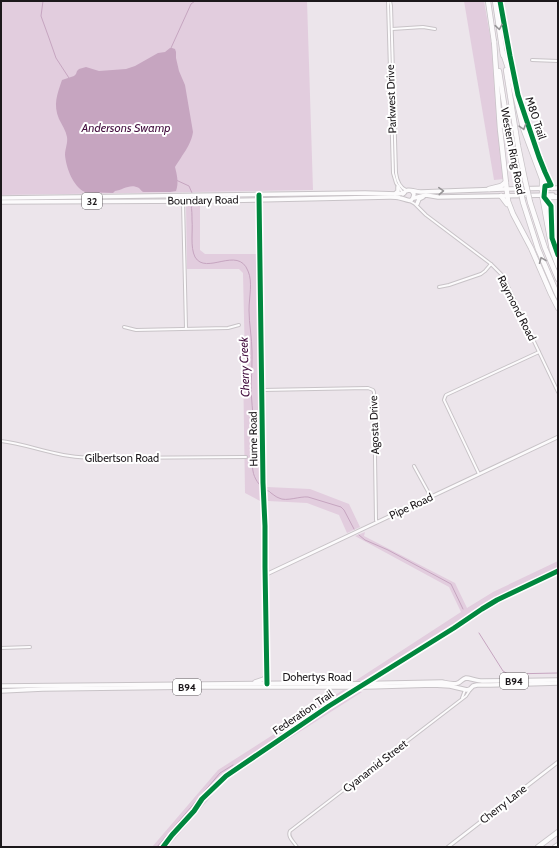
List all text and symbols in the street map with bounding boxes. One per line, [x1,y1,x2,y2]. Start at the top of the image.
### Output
one-way arrow [494,24,503,30]
street label: Parkwest Drive [383,64,399,134]
street label: M80 Trail [523,95,550,142]
street label: Western Ring Road [498,106,528,196]
water label: Andersons Swamp [80,120,171,135]
one-way arrow [518,123,527,130]
one-way arrow [438,187,444,195]
street label: Boundary Road [167,192,239,208]
road number: 32 [82,193,102,209]
one-way arrow [539,257,547,264]
street label: Raymond Road [495,273,539,343]
water label: Cherry Creek [235,336,253,397]
street label: Agosta Drive [366,395,382,455]
street label: Hume Road [246,411,260,467]
street label: Gilbertson Road [85,451,159,465]
street label: Pipe Road [387,490,435,522]
street label: Dohertys Road [282,670,352,684]
road number: B94 [500,673,528,689]
road number: B94 [173,679,201,695]
street label: Federation Trail [270,686,336,737]
street label: Cyanamid Street [340,736,410,795]
street label: Cherry Lane [477,781,530,827]

